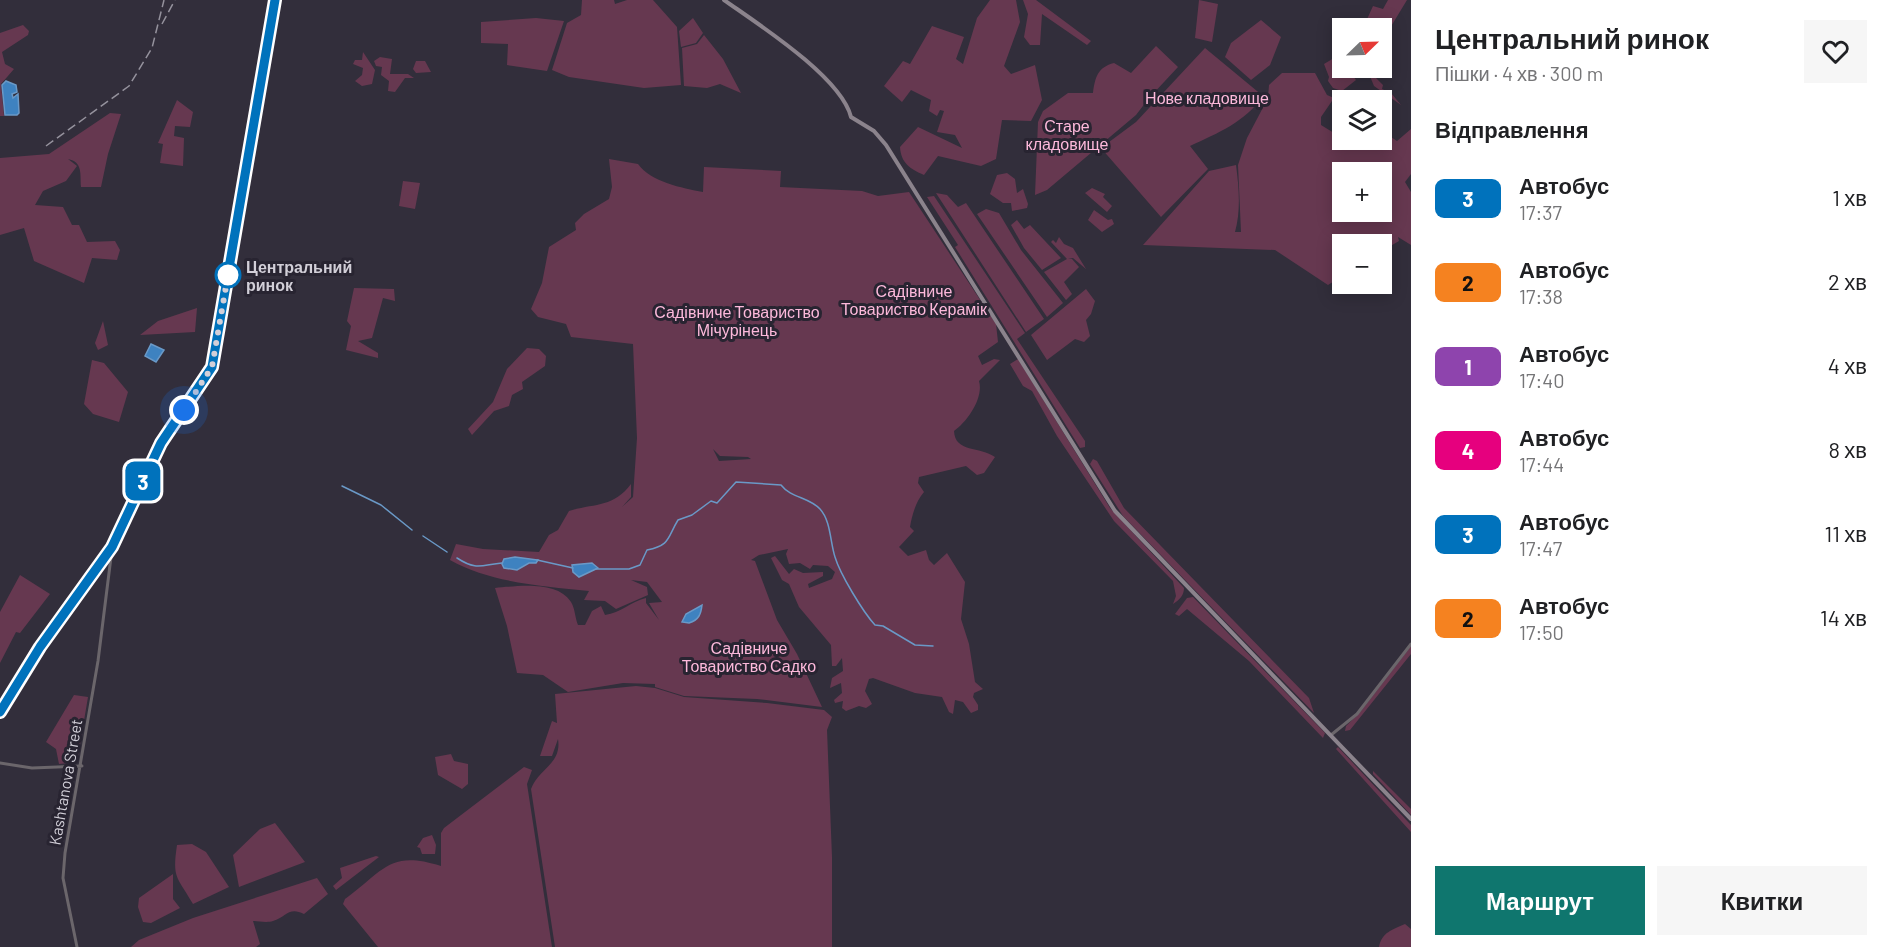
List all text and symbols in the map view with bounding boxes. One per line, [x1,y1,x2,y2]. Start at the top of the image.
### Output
north arrow [1332,18,1392,78]
map controls [1332,18,1392,294]
button: heart [1804,20,1867,83]
text: Центральний ринок [1435,21,1709,55]
text: Пішки · 4 хв · 300 m [1435,61,1603,85]
park label: Нове кладовище [1145,88,1269,107]
button: layers [1332,90,1392,150]
park label: Старе кладовище [1026,116,1109,153]
text: Відправлення [1435,116,1589,142]
button: + [1332,162,1392,222]
text: Автобус [1519,172,1609,198]
text: 1 хв [1832,184,1867,210]
text: 3 [1462,186,1474,211]
text: 17:37 [1519,200,1562,224]
button: − [1332,234,1392,294]
text: Автобус [1519,256,1609,282]
place label: Центральний ринок [246,257,352,294]
marker: Центральний ринок [215,262,241,288]
text: 2 хв [1828,268,1867,294]
text: 2 [1462,270,1474,295]
park label: Садівниче Товариство Керамік [841,281,988,318]
text: 17:38 [1519,284,1563,308]
park label: Садівниче Товариство Мічурінець [654,302,820,339]
text: Автобус [1519,340,1609,366]
text: 4 хв [1828,352,1867,378]
text: 1 [1464,354,1472,379]
text: 17:40 [1519,368,1565,392]
your location [169,395,199,425]
text: Автобус [1519,424,1609,450]
text: 8 хв [1828,436,1867,462]
text: 4 [1462,438,1474,463]
text: 17:44 [1519,452,1564,476]
line badge: 3 [124,462,162,500]
text: 3 [137,469,149,494]
text: Автобус [1519,508,1609,534]
text: 11 хв [1824,520,1867,546]
text: 3 [1462,522,1474,547]
text: 17:47 [1519,536,1562,560]
text: Автобус [1519,592,1609,618]
text: 14 хв [1820,604,1867,630]
text: 2 [1462,606,1474,631]
text: 17:50 [1519,620,1564,644]
park label: Садівниче Товариство Садко [682,638,816,675]
street label: Kashtanova Street [45,717,85,847]
button: Маршрут [1435,866,1645,935]
button: Квитки [1657,866,1867,935]

